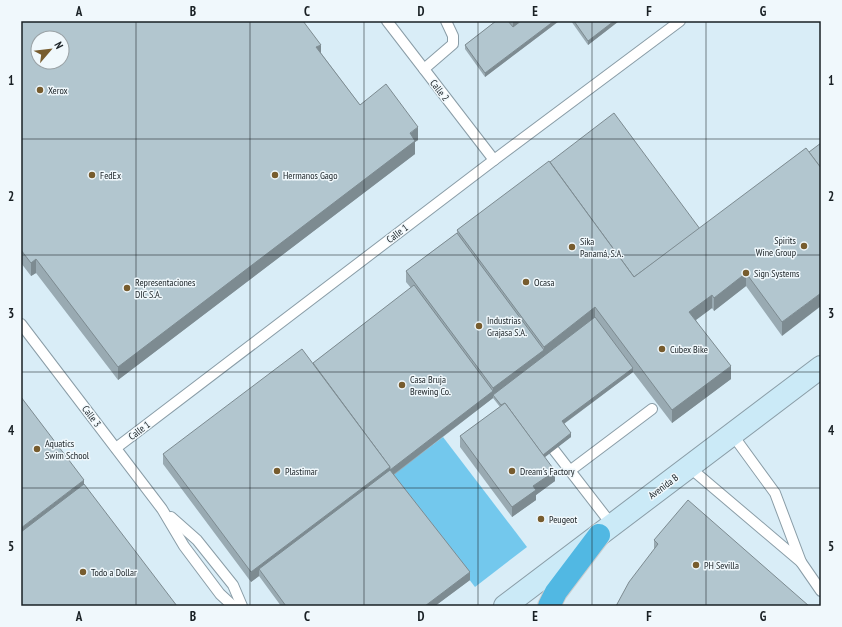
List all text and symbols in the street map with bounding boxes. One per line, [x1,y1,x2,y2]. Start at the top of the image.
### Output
text: A [75,3,83,20]
text: B [190,3,196,20]
text: C [304,3,310,20]
text: D [418,3,425,20]
text: E [532,3,538,20]
text: F [646,3,652,20]
text: G [760,3,767,20]
north arrow [30,30,70,70]
text: N [51,39,66,51]
text: 1 [8,72,14,89]
text: 1 [828,72,834,89]
street label: Calle 2 [427,77,452,104]
place label: Xerox [48,84,68,97]
marker: Xerox [35,85,45,95]
place label: FedEx [100,169,121,182]
place label: Hermanos Gago [283,169,338,182]
marker: FedEx [87,170,97,180]
marker: Hermanos Gago [270,170,280,180]
text: 2 [8,188,14,205]
text: 2 [828,188,834,205]
street label: Calle 1 [384,221,411,246]
place label: Spirits Wine Group [756,234,797,259]
place label: Sika Panamá, S.A. [580,235,623,260]
marker: Spirits Wine Group [799,241,809,251]
marker: Sika Panamá, S.A. [567,242,577,252]
place label: Sign Systems [754,267,800,280]
marker: Sign Systems [741,268,751,278]
place label: Representaciones DIC S.A. [135,276,196,301]
place label: Ocasa [534,276,554,289]
marker: Ocasa [521,277,531,287]
marker: Representaciones DIC S.A. [122,283,132,293]
text: 3 [8,305,14,322]
text: 3 [828,305,834,322]
place label: Industrias Grajasa S.A. [487,314,527,339]
marker: Industrias Grajasa S.A. [474,321,484,331]
place label: Cubex Bike [670,343,708,356]
marker: Cubex Bike [657,344,667,354]
place label: Casa Bruja Brewing Co. [410,373,451,398]
marker: Casa Bruja Brewing Co. [397,380,407,390]
street label: Calle 3 [79,403,104,430]
street label: Calle 1 [126,418,153,443]
text: 4 [8,422,15,439]
text: 4 [828,422,835,439]
place label: Aquatics Swim School [45,437,90,462]
marker: Aquatics Swim School [32,444,42,454]
place label: Plastimar [285,465,318,478]
place label: Dream's Factory [520,465,575,478]
marker: Plastimar [272,466,282,476]
marker: Dream's Factory [507,466,517,476]
street label: Avenida B [646,471,681,502]
place label: Peugeot [549,513,577,526]
marker: Peugeot [536,514,546,524]
text: 5 [8,538,14,555]
text: 5 [828,538,834,555]
place label: PH Sevilla [704,559,739,572]
marker: PH Sevilla [691,560,701,570]
place label: Todo a Dollar [91,566,137,579]
marker: Todo a Dollar [78,567,88,577]
text: A [75,608,83,625]
text: B [190,608,196,625]
text: C [304,608,310,625]
text: D [418,608,425,625]
text: E [532,608,538,625]
text: F [646,608,652,625]
text: G [760,608,767,625]

